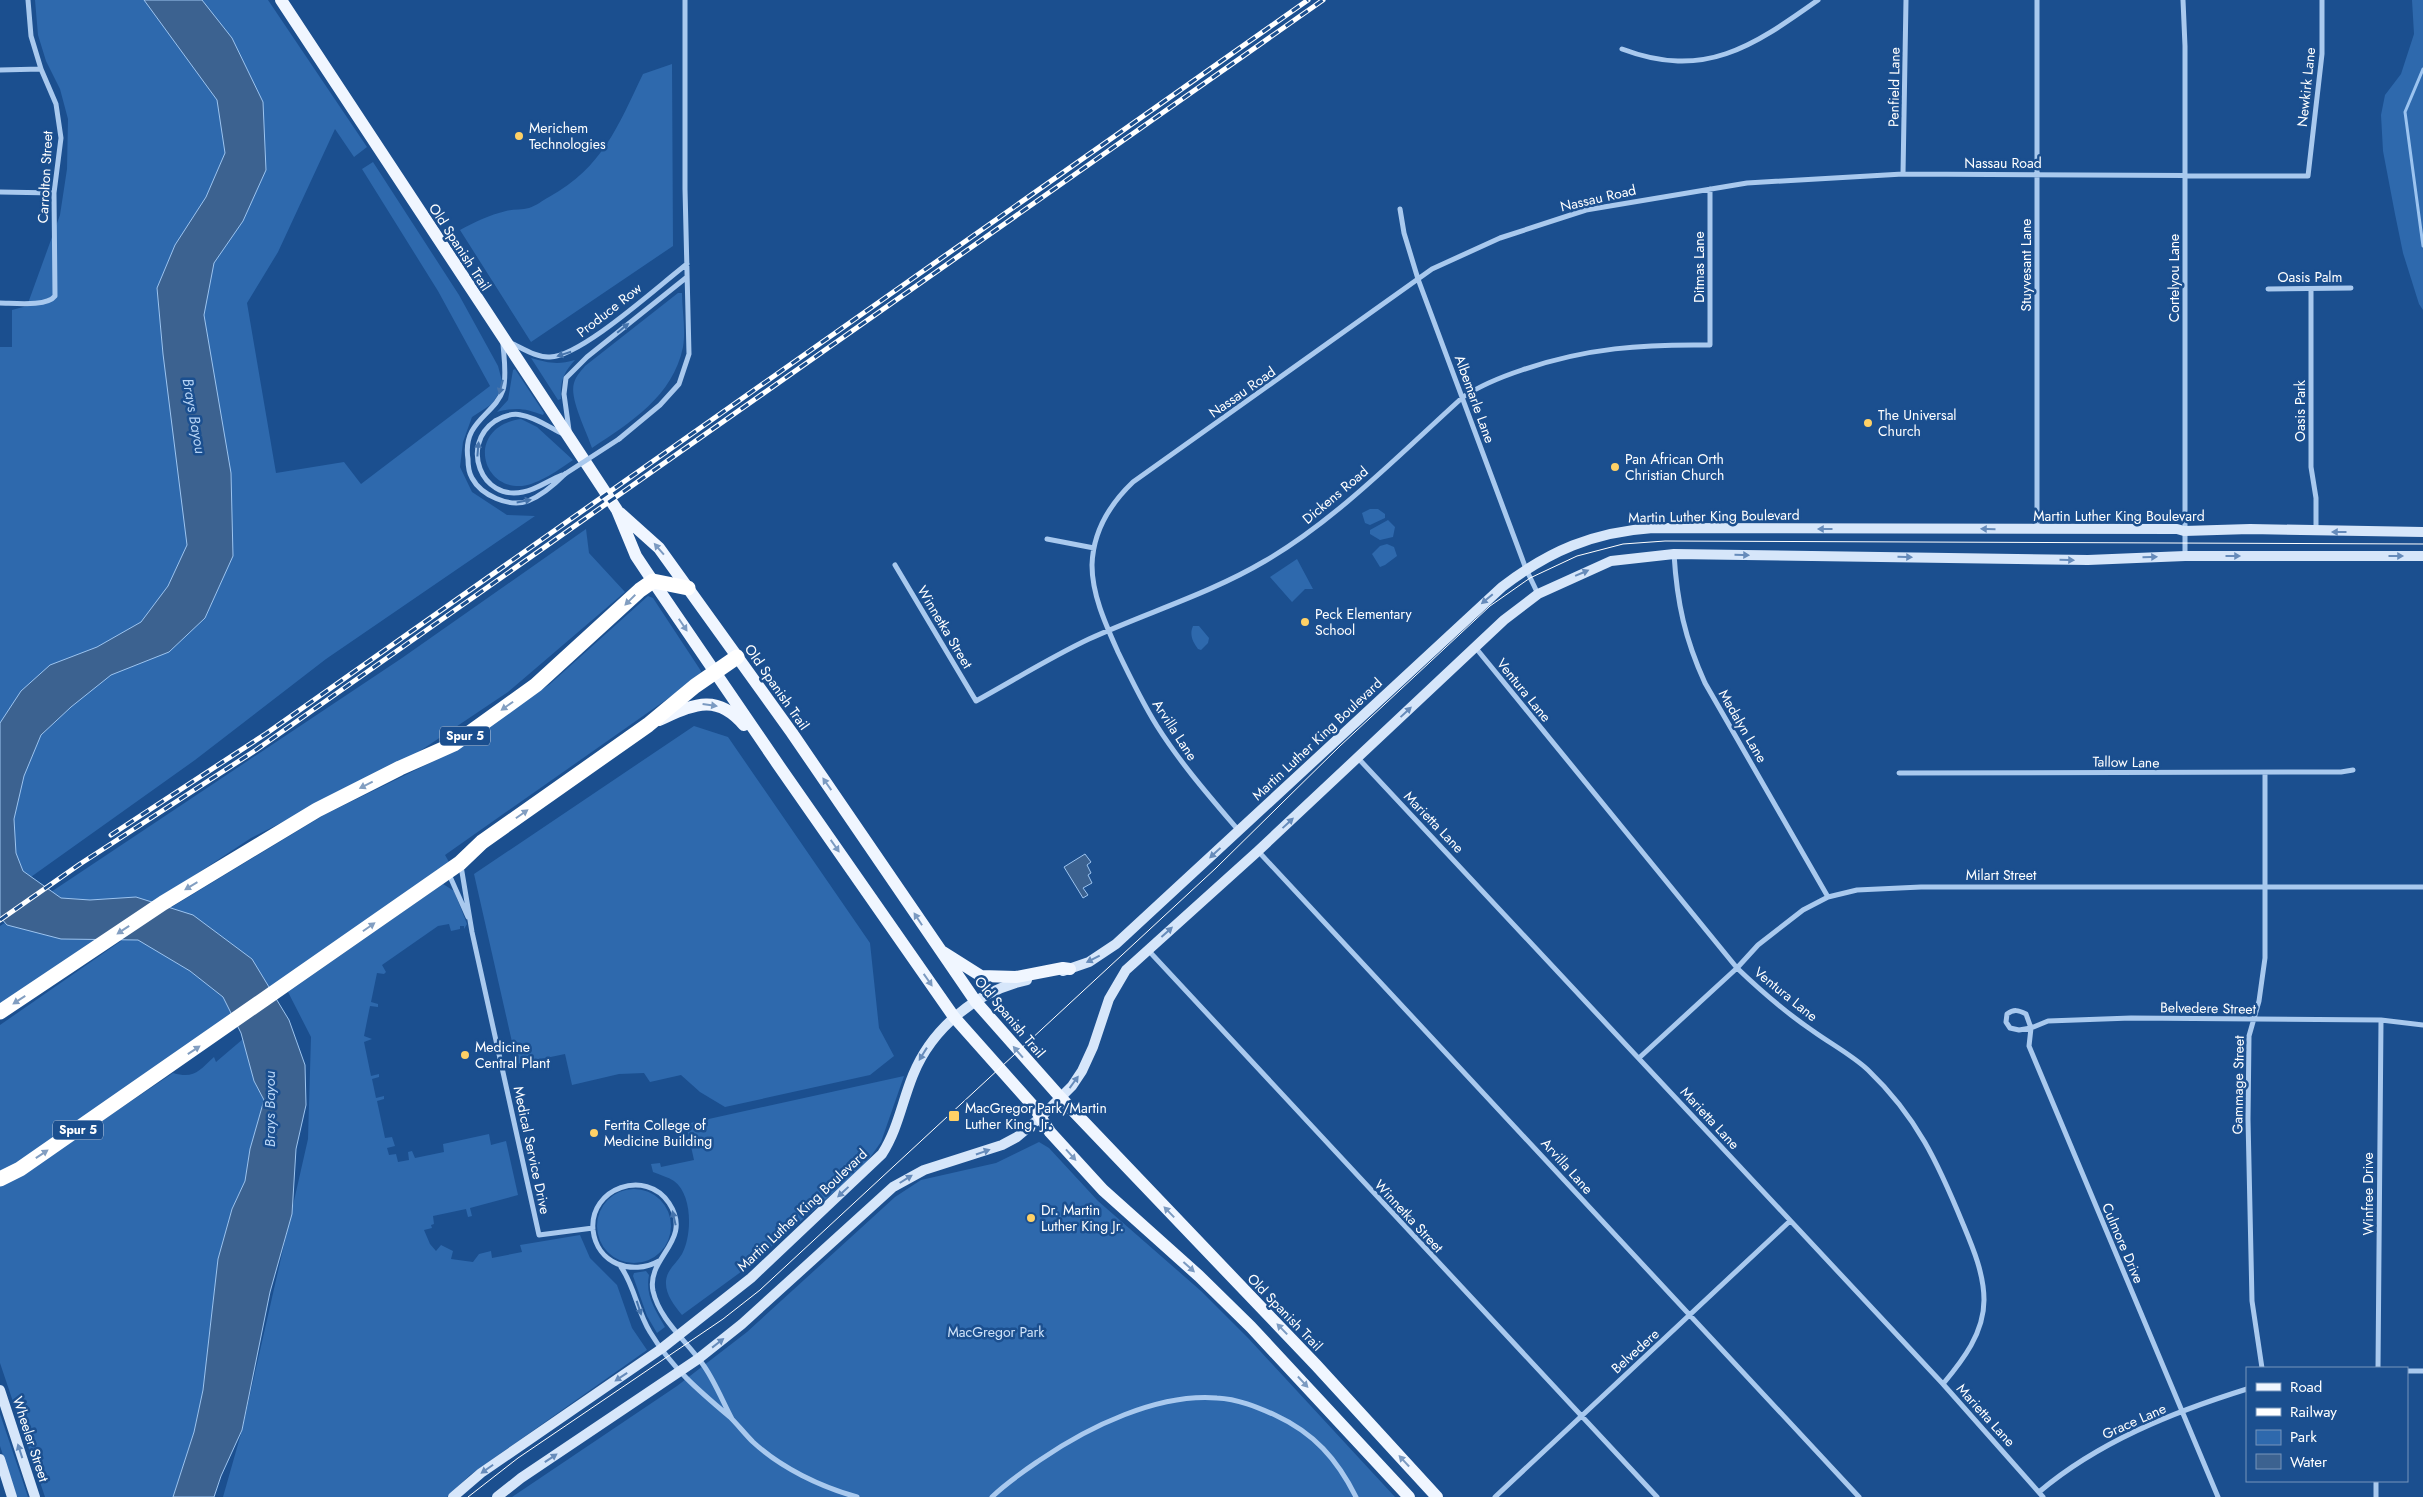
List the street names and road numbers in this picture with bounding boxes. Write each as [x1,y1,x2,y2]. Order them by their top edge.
street label: Newkirk Lane [2292,46,2320,128]
street label: Penfield Lane [1883,47,1905,127]
street label: Carrolton Street [33,130,57,224]
street label: Nassau Road [1964,153,2042,173]
street label: Nassau Road [1558,180,1638,216]
street label: Old Spanish Trail [424,199,496,295]
street label: Stuyvesant Lane [2016,218,2036,312]
street label: Ditmas Lane [1689,231,1709,303]
street label: Cortelyou Lane [2164,234,2184,322]
street label: Oasis Palm [2277,267,2343,287]
street label: Produce Row [572,278,646,342]
street label: Albemarle Lane [1450,352,1500,446]
street label: Nassau Road [1205,362,1279,422]
street label: Oasis Park [2290,379,2310,442]
street label: Dickens Road [1298,461,1372,529]
street label: Martin Luther King Boulevard [1628,505,1800,527]
street label: Martin Luther King Boulevard [2033,506,2205,526]
street label: Winnetka Street [912,582,978,673]
street label: Old Spanish Trail [740,640,814,734]
street label: Ventura Lane [1492,654,1556,726]
street label: Martin Luther King Boulevard [1247,673,1387,805]
street label: Madalyn Lane [1714,686,1772,766]
street label: Arvilla Lane [1148,696,1202,764]
road number: Spur 5 [440,726,490,746]
street label: Tallow Lane [2092,751,2160,773]
street label: Marietta Lane [1399,787,1469,857]
street label: Milart Street [1966,865,2037,885]
street label: Ventura Lane [1750,962,1822,1026]
street label: Old Spanish Trail [970,972,1050,1062]
street label: Belvedere Street [2160,997,2257,1019]
street label: Gammage Street [2227,1035,2249,1135]
street label: Marietta Lane [1676,1082,1744,1154]
street label: Medical Service Drive [509,1084,555,1216]
road number: Spur 5 [53,1120,103,1140]
street label: Arvilla Lane [1536,1134,1598,1198]
street label: Martin Luther King Boulevard [732,1144,872,1276]
street label: Winfree Drive [2358,1152,2378,1236]
street label: Winnetka Street [1370,1175,1449,1257]
street label: Culmore Drive [2097,1200,2149,1286]
street label: Old Spanish Trail [1243,1269,1327,1355]
street label: Belvedere [1607,1324,1663,1378]
street label: Marietta Lane [1952,1379,2020,1451]
street label: Wheeler Street [8,1394,54,1485]
street label: Grace Lane [2099,1398,2169,1444]

